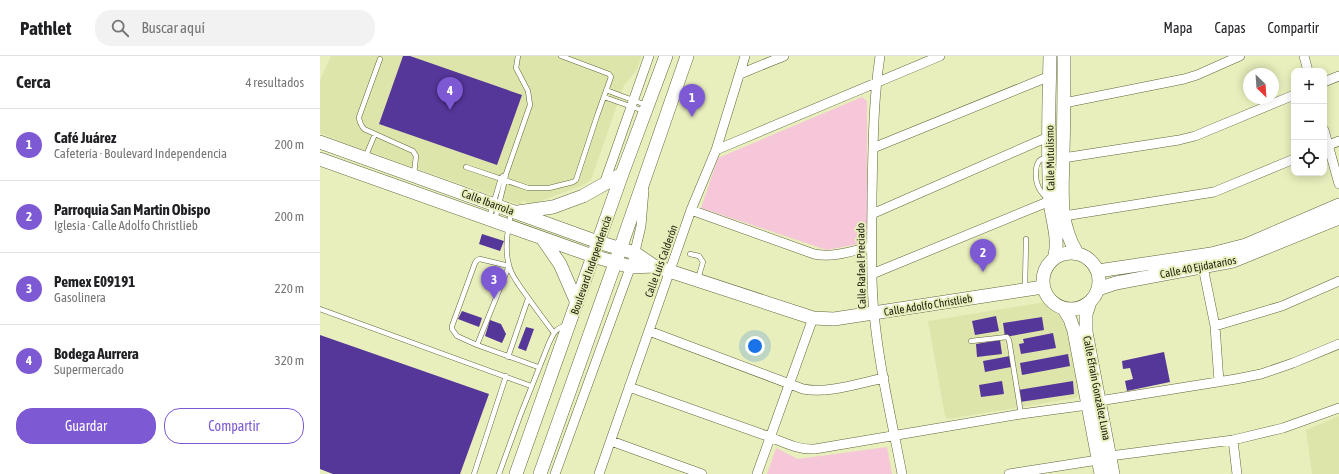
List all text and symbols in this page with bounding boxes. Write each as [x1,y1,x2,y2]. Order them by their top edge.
search box [95,10,375,46]
text: Pathlet [20,17,71,39]
icon: search [109,17,131,39]
text: Buscar aquí [141,19,205,36]
text: Mapa [1164,20,1193,36]
text: Capas [1215,20,1246,36]
text: Compartir [1268,20,1319,36]
north arrow [1243,68,1279,104]
map controls [1291,68,1327,176]
button: + [1291,68,1327,104]
text: Cerca [16,72,51,92]
text: 4 resultados [245,75,304,90]
pin: 4 [437,77,463,110]
pin: 1 [679,84,705,117]
button: − [1291,104,1327,140]
street label: Calle Mutulismo [1043,125,1057,191]
text: Café Juárez [54,129,116,146]
text: 1 [26,137,32,152]
text: 200 m [275,137,304,152]
button: locate [1291,140,1327,176]
text: Cafetería · Boulevard Independencia [54,146,227,161]
street label: Calle Ibarrola [460,187,516,217]
text: Parroquia San Martin Obispo [54,201,211,218]
text: 2 [26,209,32,224]
text: 200 m [275,209,304,224]
street label: Boulevard Independencia [568,214,614,316]
text: Iglesia · Calle Adolfo Christlieb [54,218,198,233]
street label: Calle Luis Calderón [642,223,680,299]
street label: Calle Rafael Preciado [854,223,868,309]
pin: 2 [970,239,996,272]
street label: Calle 40 Ejidatarios [1159,254,1237,280]
pin: 3 [481,266,507,299]
text: Pemex E09191 [54,273,135,290]
text: 3 [26,281,32,296]
text: 220 m [275,281,304,296]
text: Gasolinera [54,290,106,305]
street label: Calle Adolfo Christlieb [883,292,973,318]
street label: Calle Efraín González Luna [1081,335,1113,441]
your location [745,336,765,356]
text: Bodega Aurrera [54,345,139,362]
text: 4 [26,353,32,368]
text: 320 m [275,353,304,368]
text: Supermercado [54,362,124,377]
button: Guardar [16,408,156,444]
button: Compartir [164,408,304,444]

